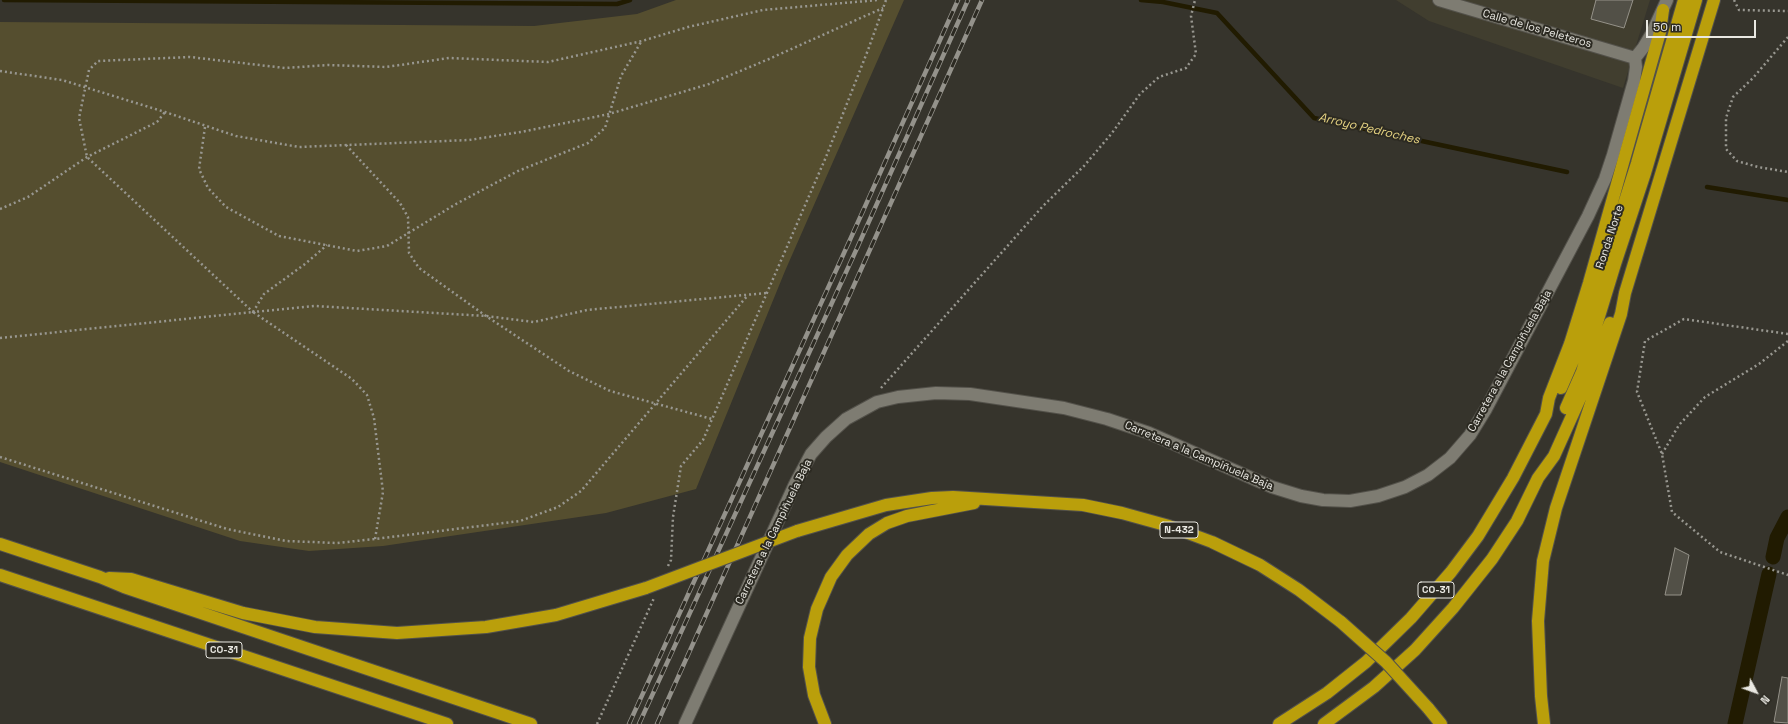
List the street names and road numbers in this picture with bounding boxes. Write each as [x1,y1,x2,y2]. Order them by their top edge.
street label: Calle de los Peleteros [1481,7,1593,51]
street label: Ronda Norte [1593,203,1627,271]
street label: Carretera a la Campiñuela Baja [1465,288,1555,434]
street label: Carretera a la Campiñuela Baja [1123,419,1275,493]
street label: Carretera a la Campiñuela Baja [733,457,815,607]
road number: N-432 [1160,522,1198,538]
road number: CO-31 [1418,582,1454,598]
road number: CO-31 [206,642,242,658]

